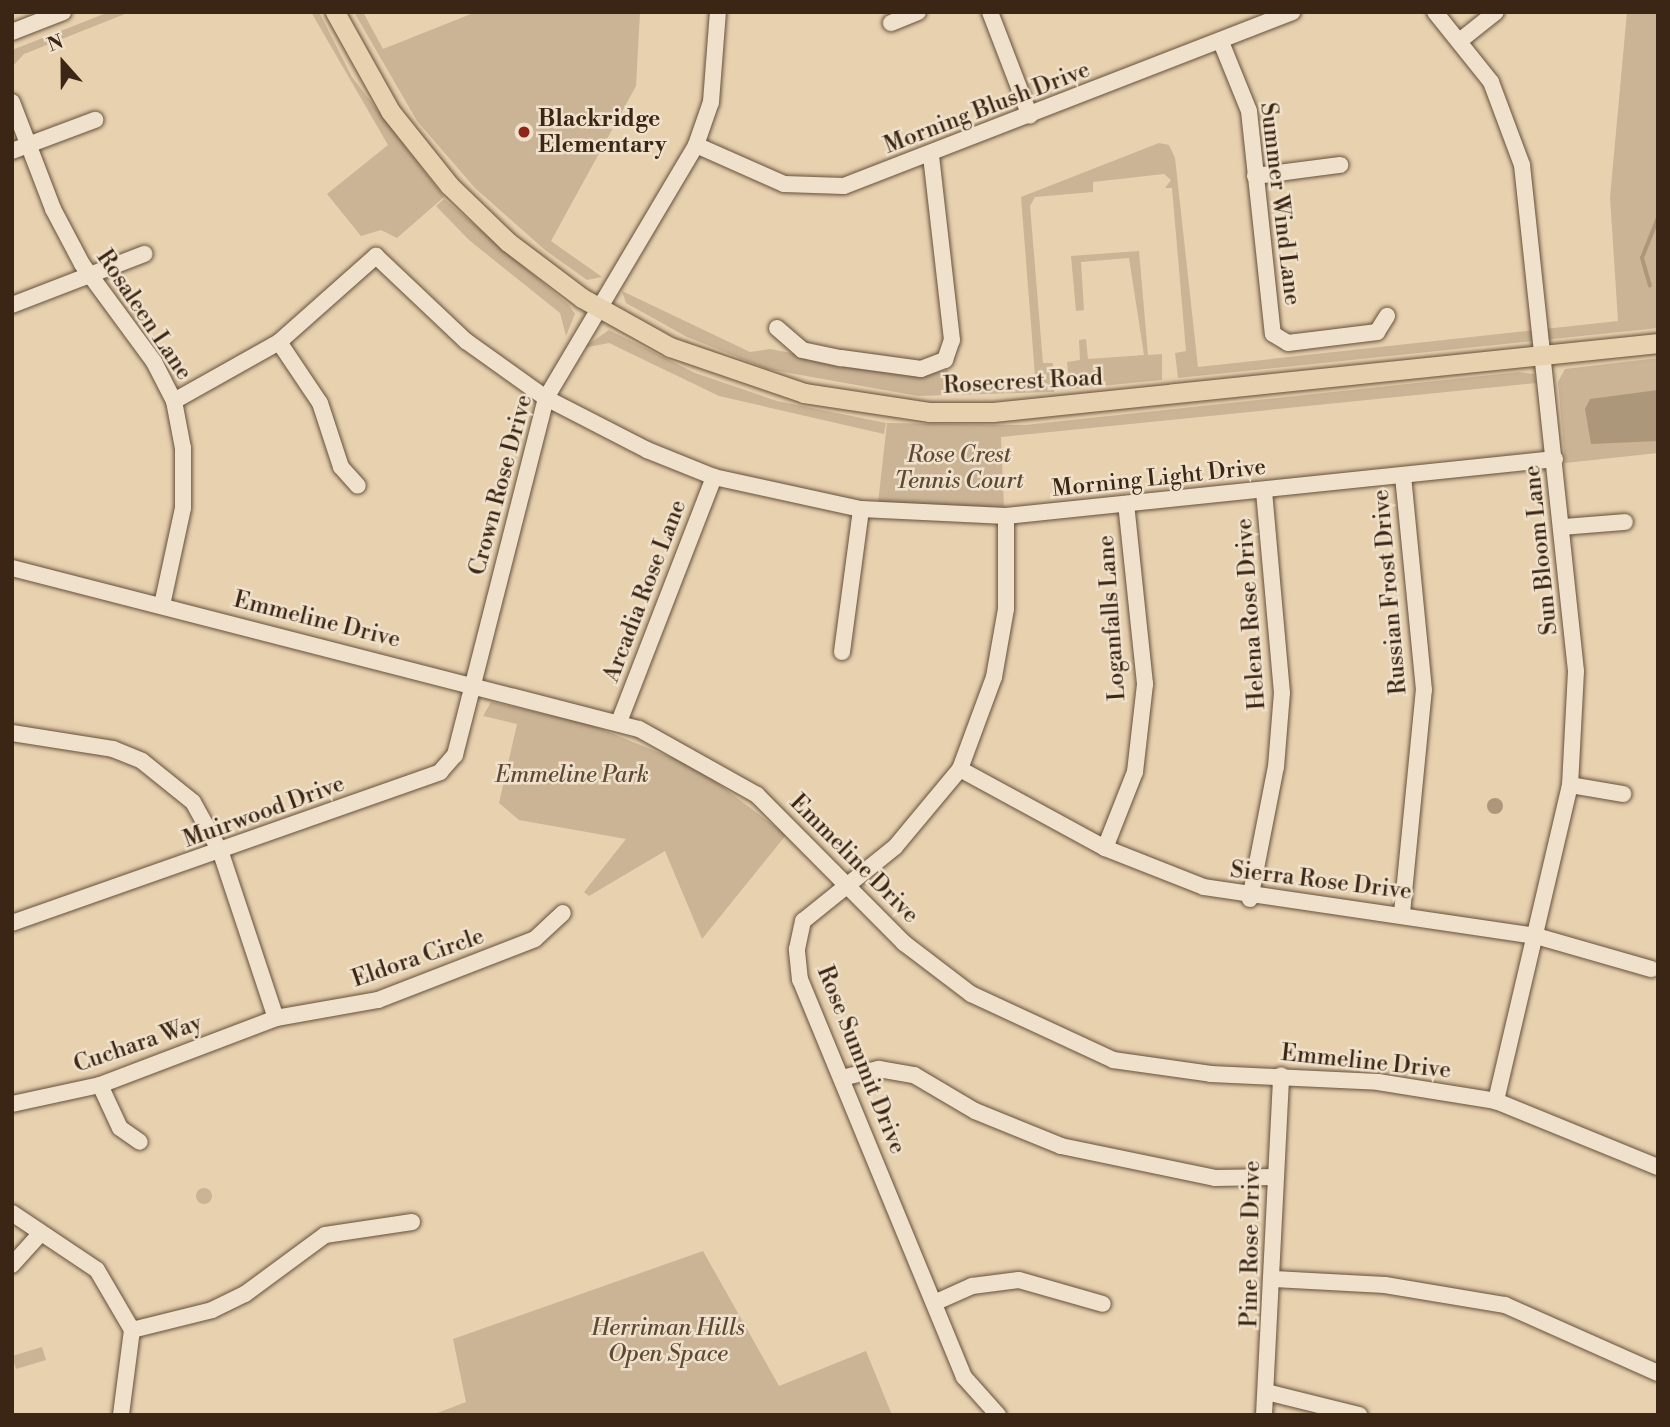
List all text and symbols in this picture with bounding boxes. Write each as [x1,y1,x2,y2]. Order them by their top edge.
north arrow [28,28,98,98]
text: N [44,29,67,57]
street label: Morning Blush Drive [880,56,1094,160]
street label: Summer Wind Lane [1254,101,1306,307]
place label: Blackridge Elementary [538,105,666,159]
marker: Blackridge Elementary [516,124,532,140]
street label: Rosaleen Lane [90,245,198,385]
street label: Rosecrest Road [942,364,1104,400]
street label: Crown Rose Drive [464,392,538,578]
park label: Rose Crest Tennis Court [895,441,1023,495]
street label: Morning Light Drive [1051,453,1267,503]
street label: Sun Bloom Lane [1518,464,1564,636]
street label: Russian Frost Drive [1367,488,1413,696]
street label: Arcadia Rose Lane [598,496,692,686]
street label: Helena Rose Drive [1231,517,1271,711]
street label: Loganfalls Lane [1092,534,1132,702]
street label: Emmeline Drive [231,586,403,654]
park label: Emmeline Park [495,761,649,789]
street label: Muirwood Drive [180,770,348,854]
street label: Emmeline Drive [784,789,924,929]
street label: Sierra Rose Drive [1229,856,1413,906]
street label: Eldora Circle [348,923,488,993]
street label: Rose Summit Drive [811,962,911,1158]
street label: Cuchara Way [70,1009,206,1079]
street label: Emmeline Drive [1280,1039,1452,1085]
street label: Pine Rose Drive [1236,1160,1266,1328]
park label: Herriman Hills Open Space [591,1314,745,1368]

